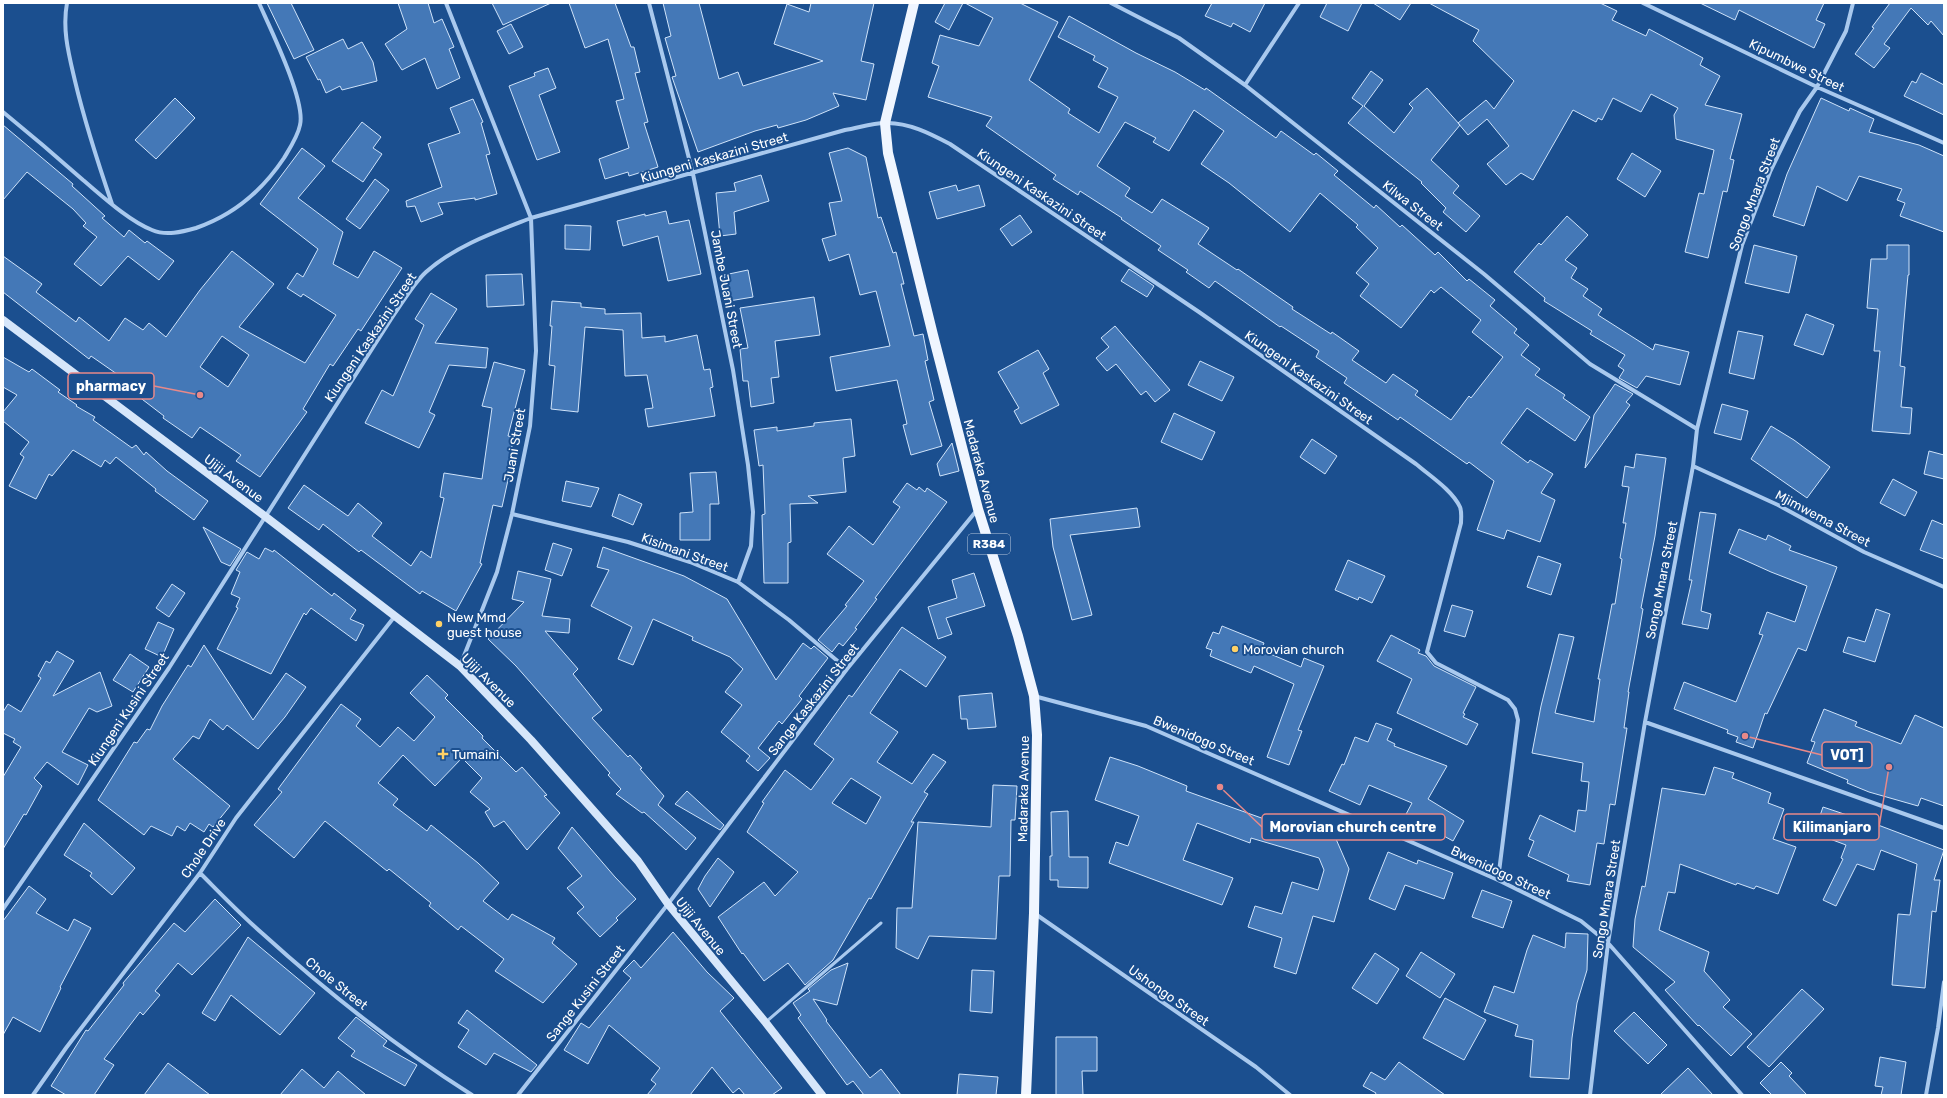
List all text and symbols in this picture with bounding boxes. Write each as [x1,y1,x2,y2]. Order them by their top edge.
street label: Kipumbwe Street [1747,36,1847,95]
street label: Kiungeni Kaskazini Street [639,129,790,187]
street label: Songo Mnara Street [1726,135,1784,253]
street label: Kiungeni Kaskazini Street [974,145,1109,244]
street label: Kilwa Street [1380,177,1446,234]
street label: Jambe Juani Street [708,229,745,349]
street label: Kiungeni Kaskazini Street [321,270,420,405]
street label: Kiungeni Kaskazini Street [1241,327,1376,428]
callout: pharmacy [68,373,154,399]
text: pharmacy [76,378,147,395]
street label: Juani Street [501,407,528,483]
street label: Madaraka Avenue [960,418,1003,525]
street label: Ujiji Avenue [201,451,266,506]
street label: Mjimwema Street [1773,487,1873,550]
street label: Songo Mnara Street [1643,520,1681,641]
street label: Kisimani Street [639,530,730,575]
road number: R384 [968,534,1010,554]
place label: New Mmd guest house [447,610,522,641]
marker: New Mmd guest house [434,619,444,629]
street label: Sange Kaskazini Street [765,640,863,759]
place label: Morovian church [1243,642,1344,657]
marker: Morovian church [1230,644,1240,654]
street label: Kiungeni Kusini Street [85,650,173,769]
street label: Ujiji Avenue [458,650,519,711]
street label: Bwenidogo Street [1151,712,1257,769]
street label: Madaraka Avenue [1015,736,1032,842]
callout: VOT] [1822,742,1872,768]
place label: Tumaini [452,747,499,762]
text: VOT] [1830,747,1864,764]
marker: Tumaini [437,748,449,760]
callout: Morovian church centre [1262,814,1445,840]
callout: Kilimanjaro [1784,814,1879,840]
street label: Chole Drive [178,816,229,881]
text: Morovian church centre [1270,819,1436,836]
text: Kilimanjaro [1793,819,1871,836]
street label: Songo Mnara Street [1590,839,1624,960]
street label: Bwenidogo Street [1448,843,1553,903]
street label: Ujiji Avenue [673,894,729,958]
street label: Sange Kusini Street [543,942,629,1045]
street label: Chole Street [303,954,371,1013]
street label: Ushongo Street [1125,962,1212,1030]

